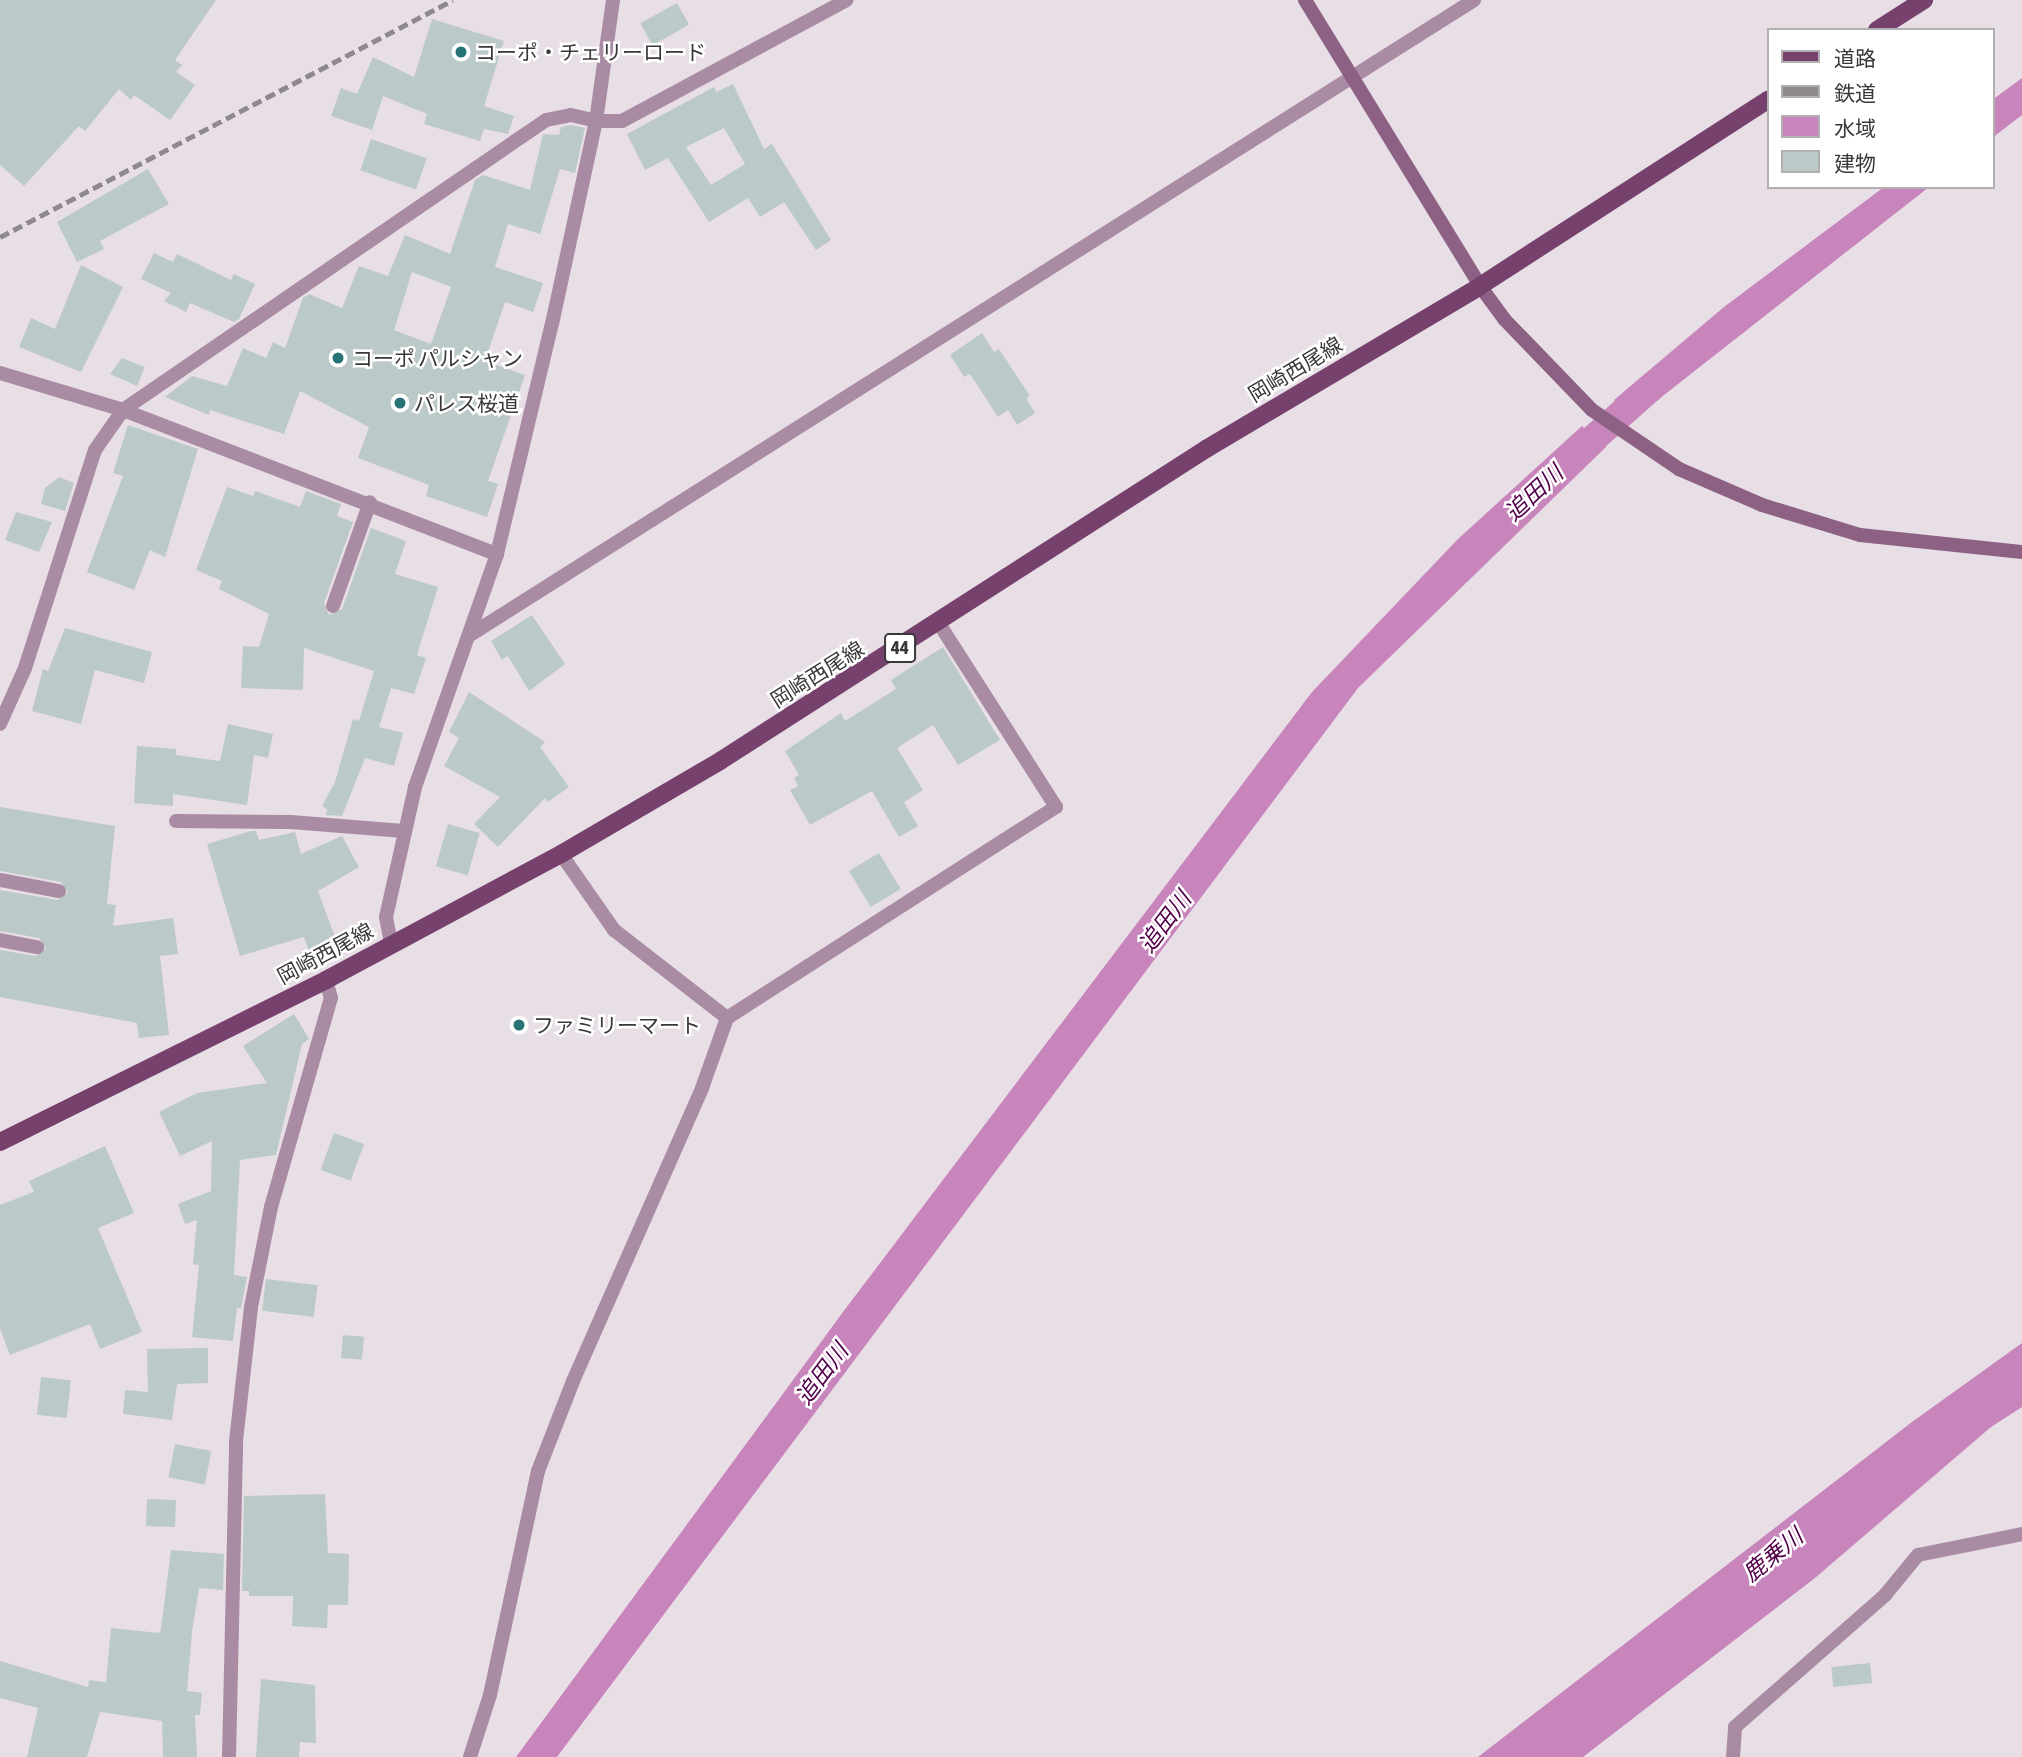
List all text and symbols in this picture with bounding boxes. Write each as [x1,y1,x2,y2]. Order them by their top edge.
legend [1766,28,1994,189]
place label: コーポ・チェリーロード [475,39,706,65]
marker: コーポ・チェリーロード [453,44,469,60]
text: 道路 [1834,46,1876,70]
text: 鉄道 [1834,81,1876,105]
text: 水域 [1834,116,1876,140]
text: 建物 [1834,151,1876,175]
street label: 岡崎西尾線 [1244,331,1346,407]
place label: コーポ パルシャン [352,345,523,371]
marker: コーポ パルシャン [330,350,346,366]
place label: パレス桜道 [414,390,519,416]
marker: パレス桜道 [392,395,408,411]
water label: 追田川 [1499,459,1569,527]
road number: 44 [883,632,918,664]
street label: 岡崎西尾線 [766,635,868,713]
water label: 追田川 [1133,886,1197,958]
street label: 岡崎西尾線 [273,917,377,989]
place label: ファミリーマート [533,1012,701,1038]
marker: ファミリーマート [511,1017,527,1033]
water label: 追田川 [790,1338,854,1410]
water label: 鹿乗川 [1738,1523,1808,1587]

